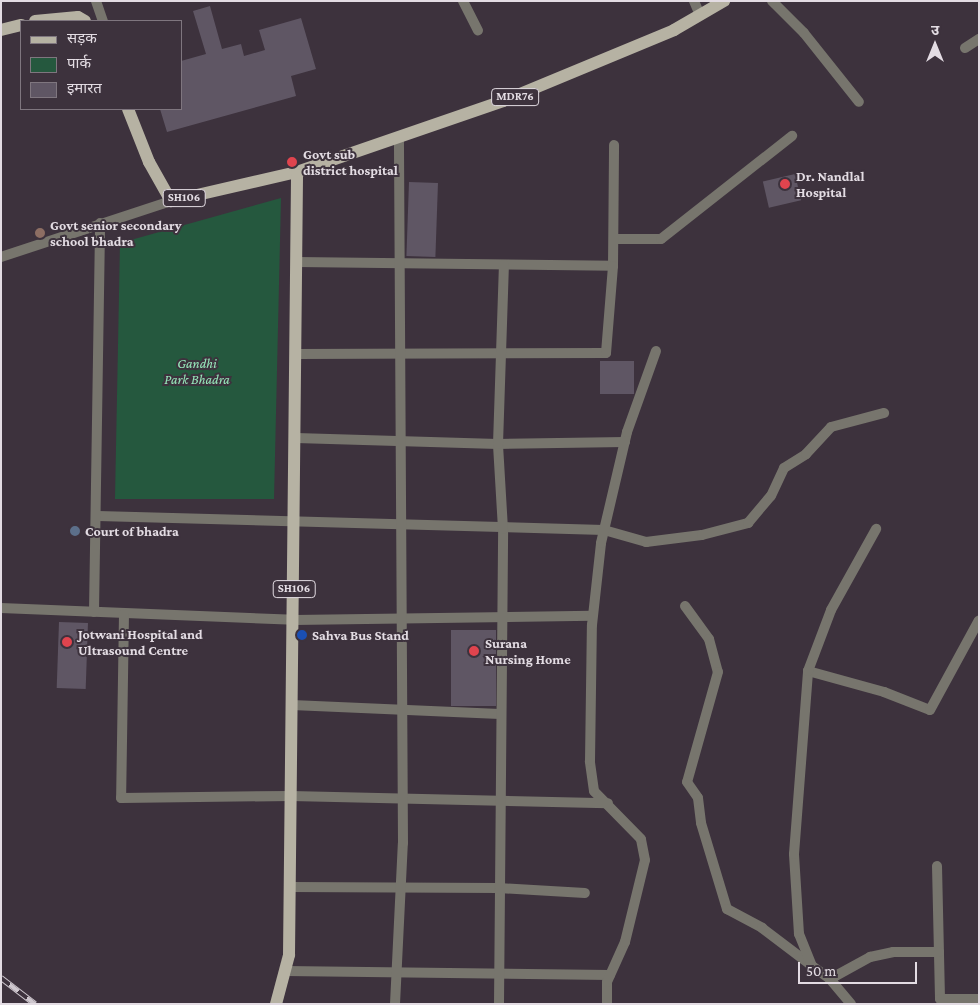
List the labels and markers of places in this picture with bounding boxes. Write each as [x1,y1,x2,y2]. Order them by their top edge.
place label: Govt sub district hospital [303,146,398,178]
marker: Govt sub district hospital [285,155,299,169]
place label: Dr. Nandlal Hospital [796,168,864,200]
marker: Dr. Nandlal Hospital [778,177,792,191]
place label: Govt senior secondary school bhadra [50,217,182,250]
marker: Govt senior secondary school bhadra [34,227,46,239]
place label: Court of bhadra [85,523,179,539]
marker: Court of bhadra [69,525,81,537]
place label: Jotwani Hospital and Ultrasound Centre [78,626,203,658]
place label: Sahva Bus Stand [312,627,409,643]
marker: Sahva Bus Stand [296,629,308,641]
marker: Jotwani Hospital and Ultrasound Centre [60,635,74,649]
place label: Surana Nursing Home [485,635,571,668]
marker: Surana Nursing Home [467,644,481,658]

